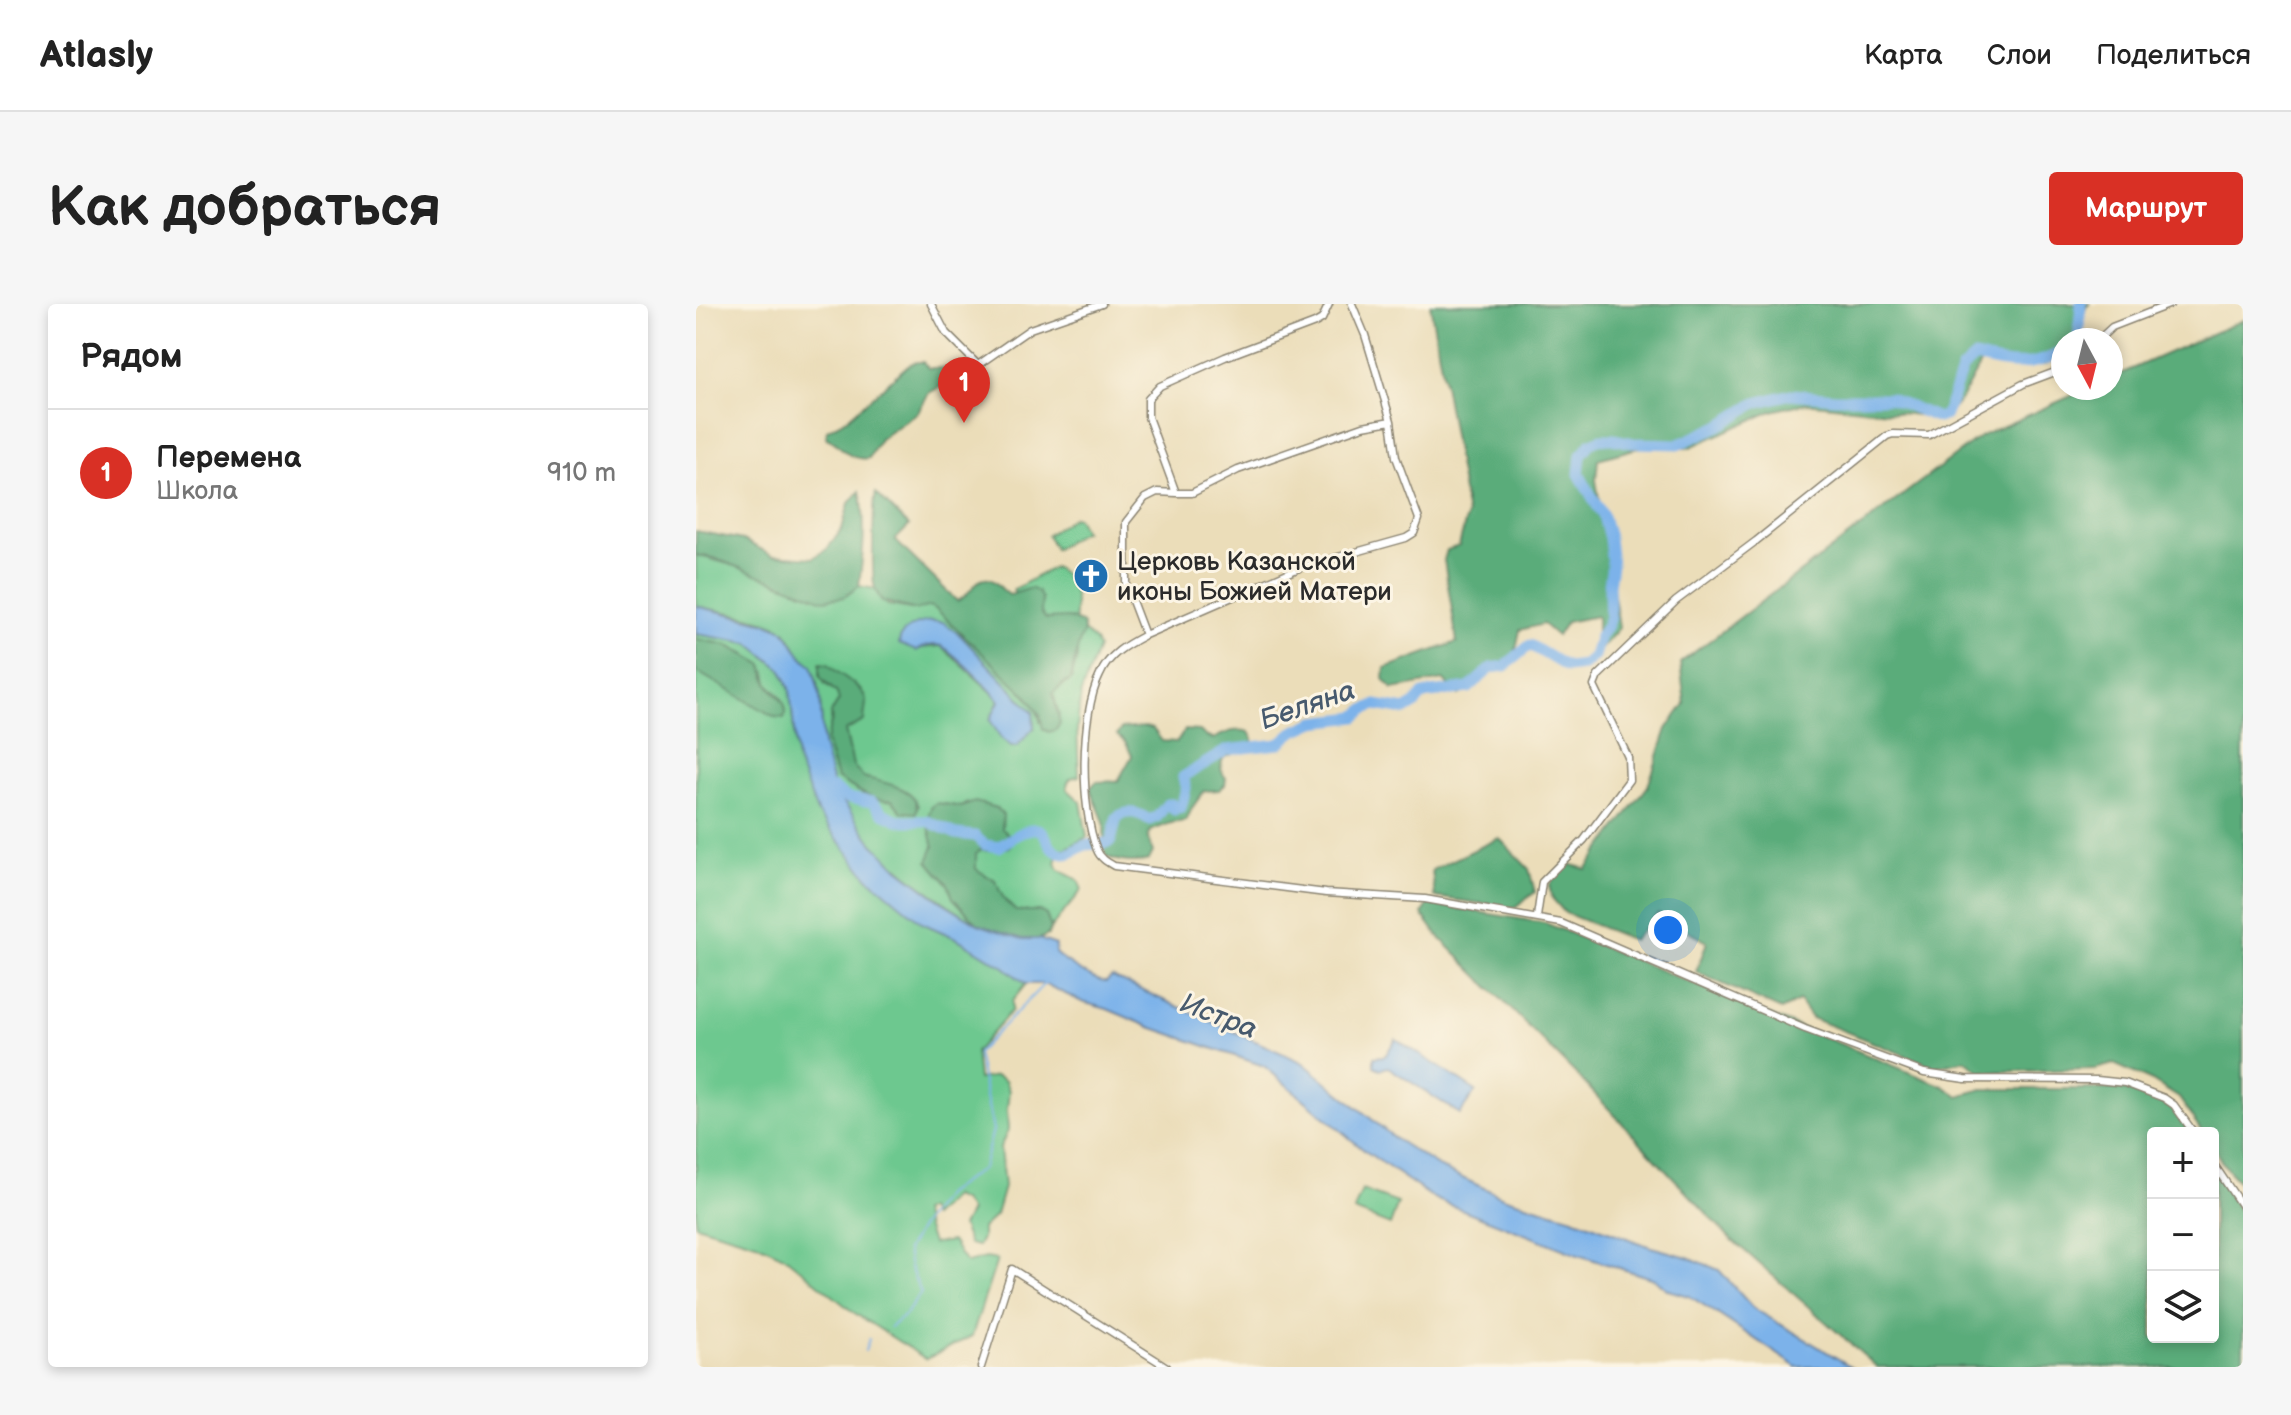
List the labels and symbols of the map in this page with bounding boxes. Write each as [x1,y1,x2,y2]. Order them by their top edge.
north arrow [2051,328,2123,400]
pin: 1 [938,357,990,423]
place label: Церковь Казанской иконы Божией Матери [1117,547,1392,608]
church icon: Церковь Казанской иконы Божией Матери [1072,557,1110,595]
water label: Беляна [1255,674,1360,737]
your location [1648,910,1688,950]
water label: Истра [1175,987,1262,1046]

